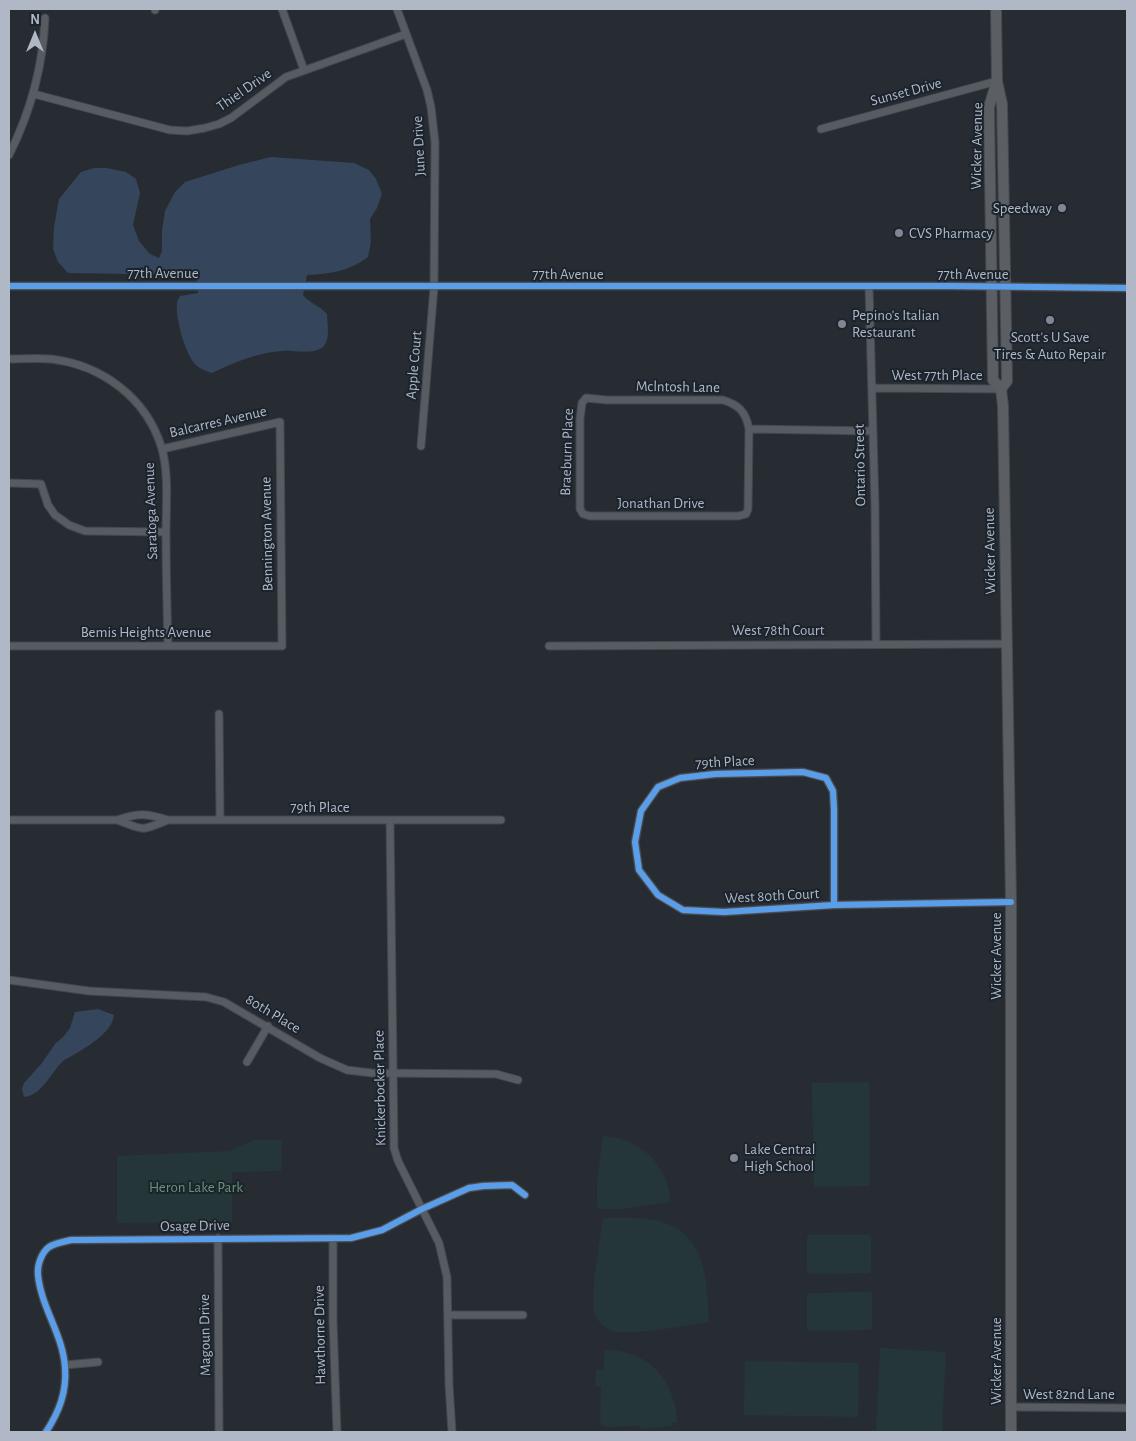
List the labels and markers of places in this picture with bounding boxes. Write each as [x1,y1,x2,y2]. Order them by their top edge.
place label: Speedway [993,199,1052,217]
marker: Speedway [1056,202,1068,214]
place label: CVS Pharmacy [909,224,993,242]
marker: CVS Pharmacy [893,227,905,239]
place label: Pepino's Italian Restaurant [852,306,940,341]
marker: Scott's U Save Tires & Auto Repair [1044,314,1056,326]
marker: Pepino's Italian Restaurant [836,318,848,330]
place label: Scott's U Save Tires & Auto Repair [994,328,1106,363]
place label: Lake Central High School [744,1140,815,1175]
marker: Lake Central High School [728,1152,740,1164]

